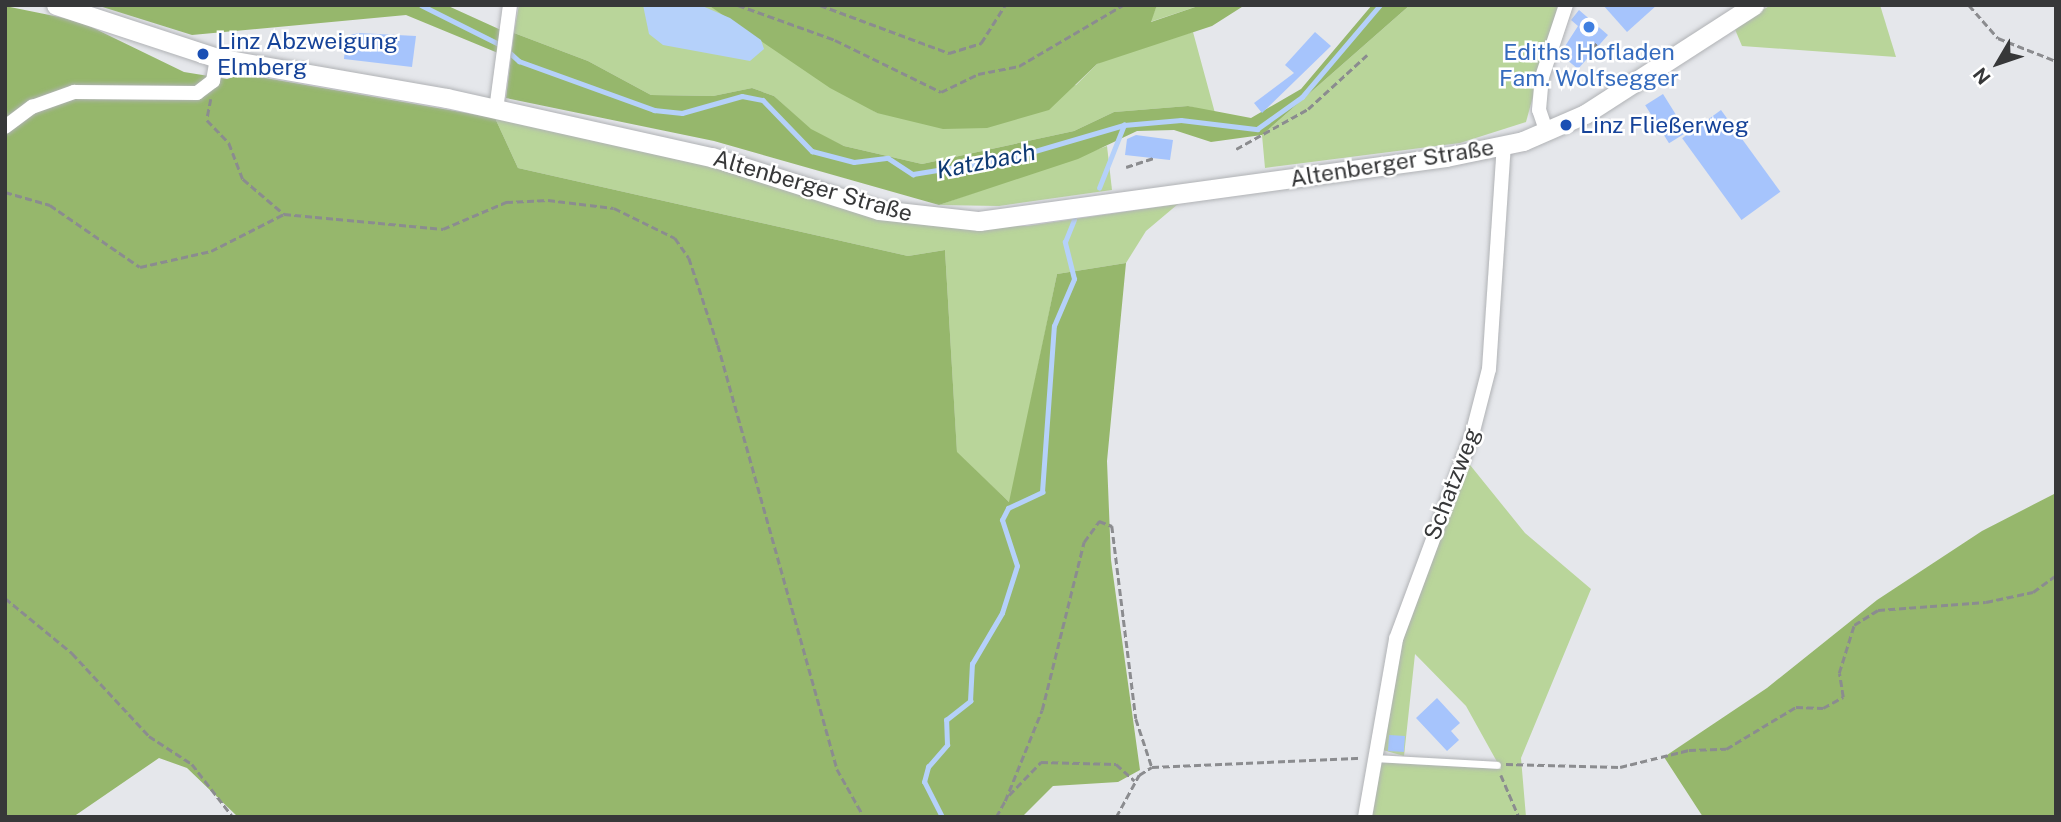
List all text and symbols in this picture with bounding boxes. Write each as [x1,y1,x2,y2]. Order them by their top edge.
marker: Ediths Hofladen Fam. Wolfsegger [1581,19,1597,35]
place label: Linz Abzweigung Elmberg [217,27,398,81]
north arrow [1963,28,2033,98]
place label: Ediths Hofladen Fam. Wolfsegger [1499,38,1679,92]
marker: Linz Abzweigung Elmberg [195,46,211,62]
text: N [1968,64,1995,89]
place label: Linz Fließerweg [1580,111,1749,139]
marker: Linz Fließerweg [1558,117,1574,133]
street label: Altenberger Straße [1288,133,1496,193]
water label: Katzbach [934,137,1038,185]
street label: Altenberger Straße [710,144,916,228]
street label: Schatzweg [1418,424,1486,544]

